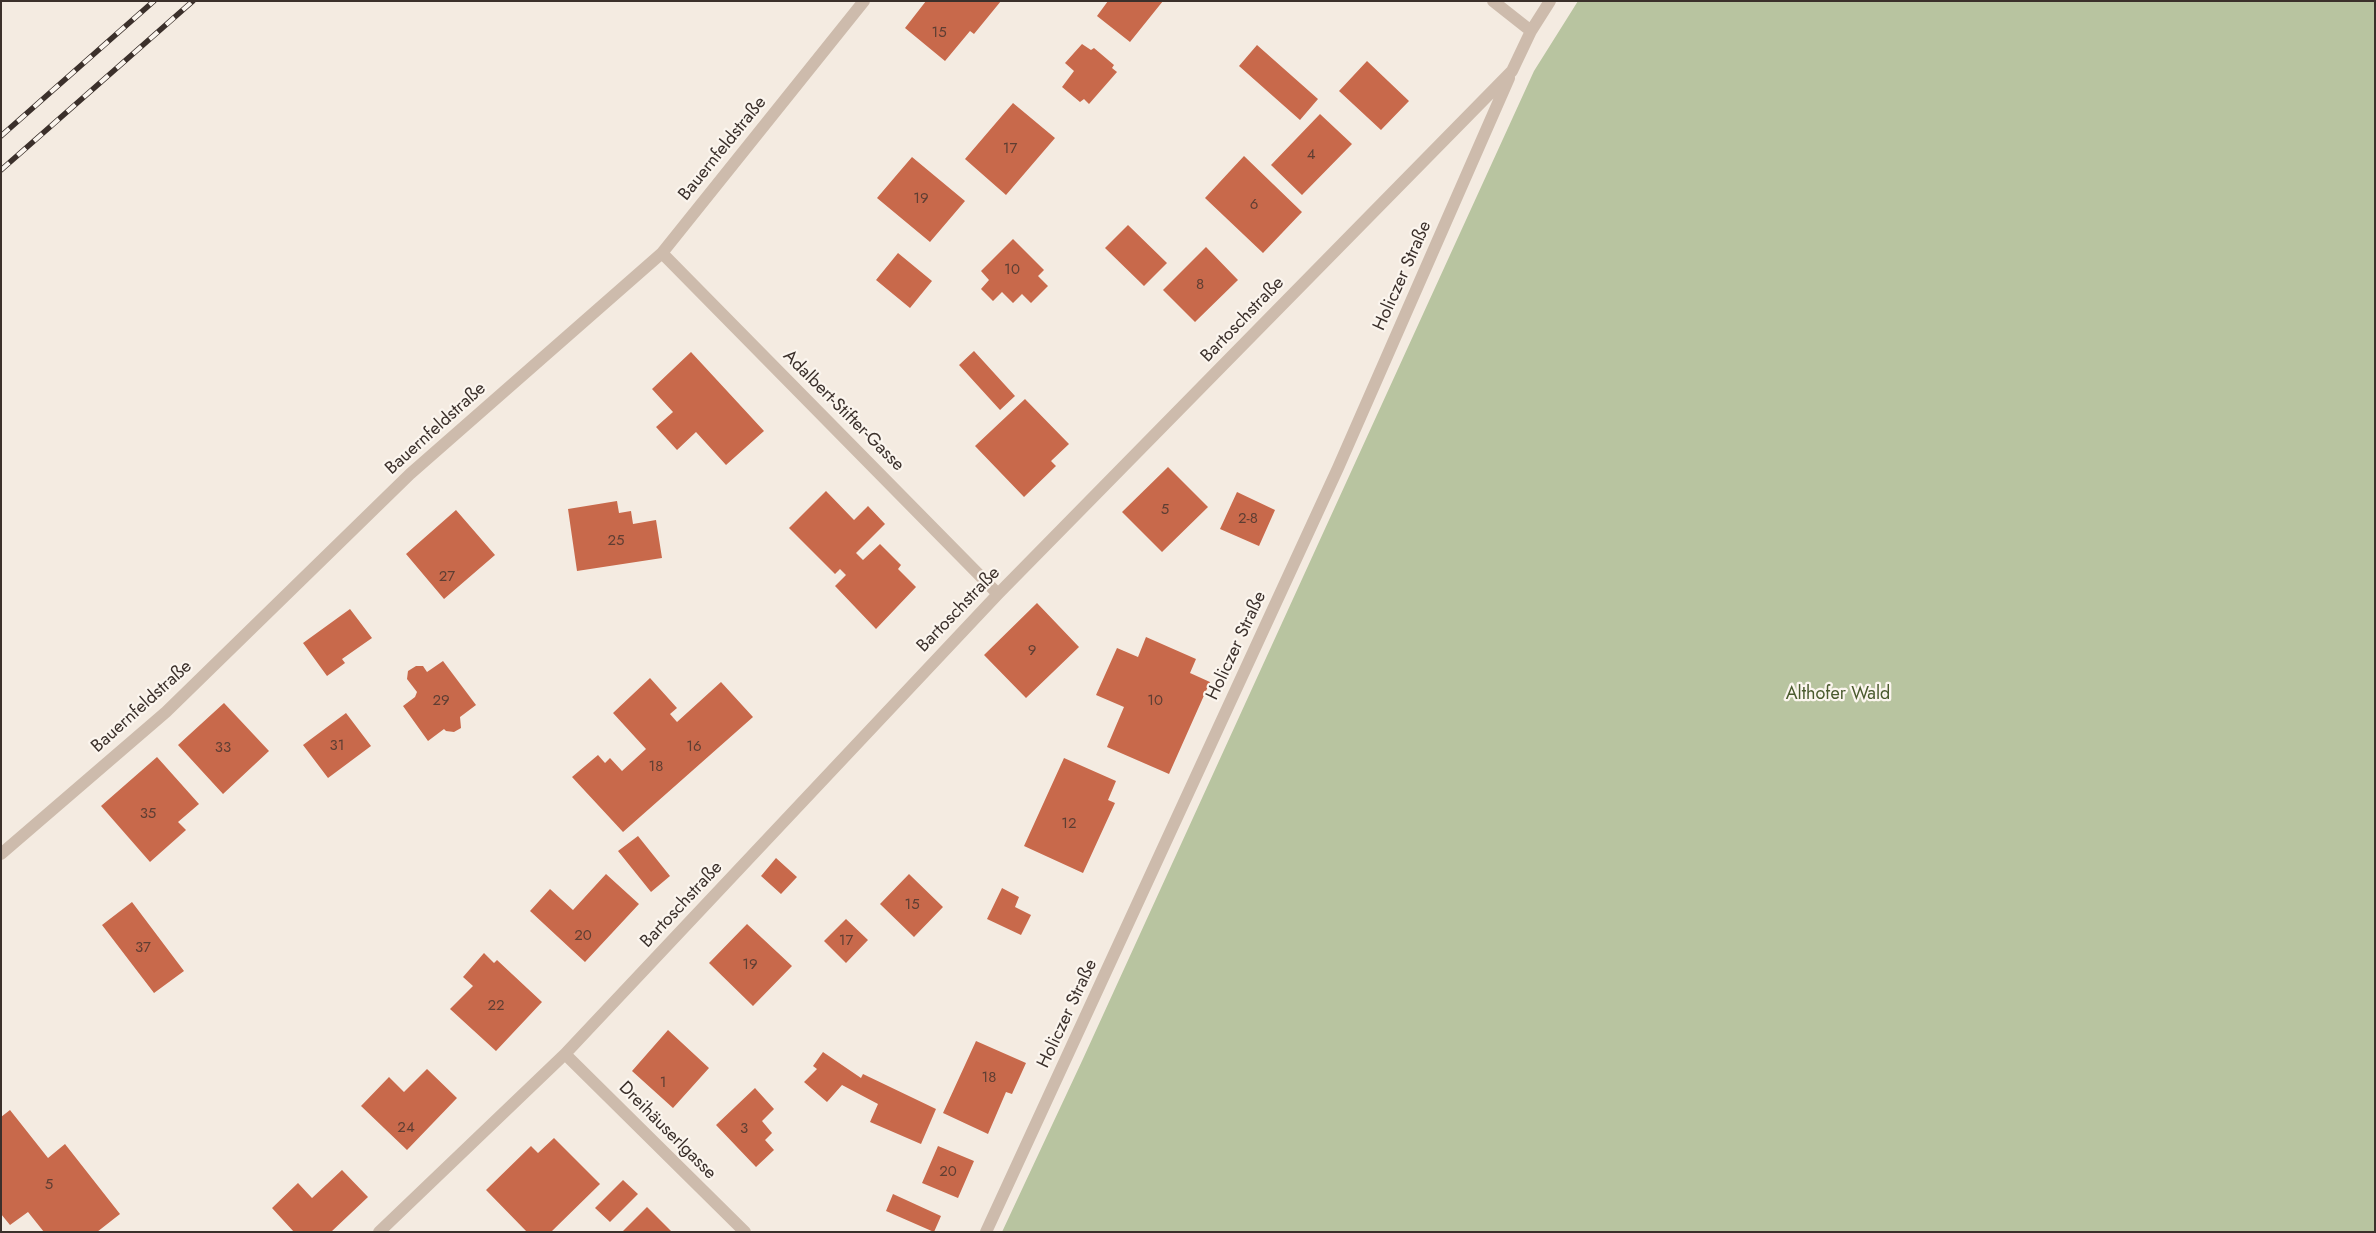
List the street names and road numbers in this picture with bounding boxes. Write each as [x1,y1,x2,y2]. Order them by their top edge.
street label: Bauernfeldstraße [674,93,772,205]
street label: Holiczer Straße [1369,218,1437,334]
street label: Bartoschstraße [1197,273,1289,367]
street label: Adalbert-Stifter-Gasse [778,346,908,476]
street label: Bauernfeldstraße [381,378,491,480]
street label: Bartoschstraße [913,563,1005,657]
street label: Holiczer Straße [1202,588,1272,704]
street label: Bauernfeldstraße [87,656,197,758]
street label: Bartoschstraße [637,857,727,953]
street label: Holiczer Straße [1033,956,1103,1072]
street label: Dreihäuserlgasse [614,1078,720,1184]

